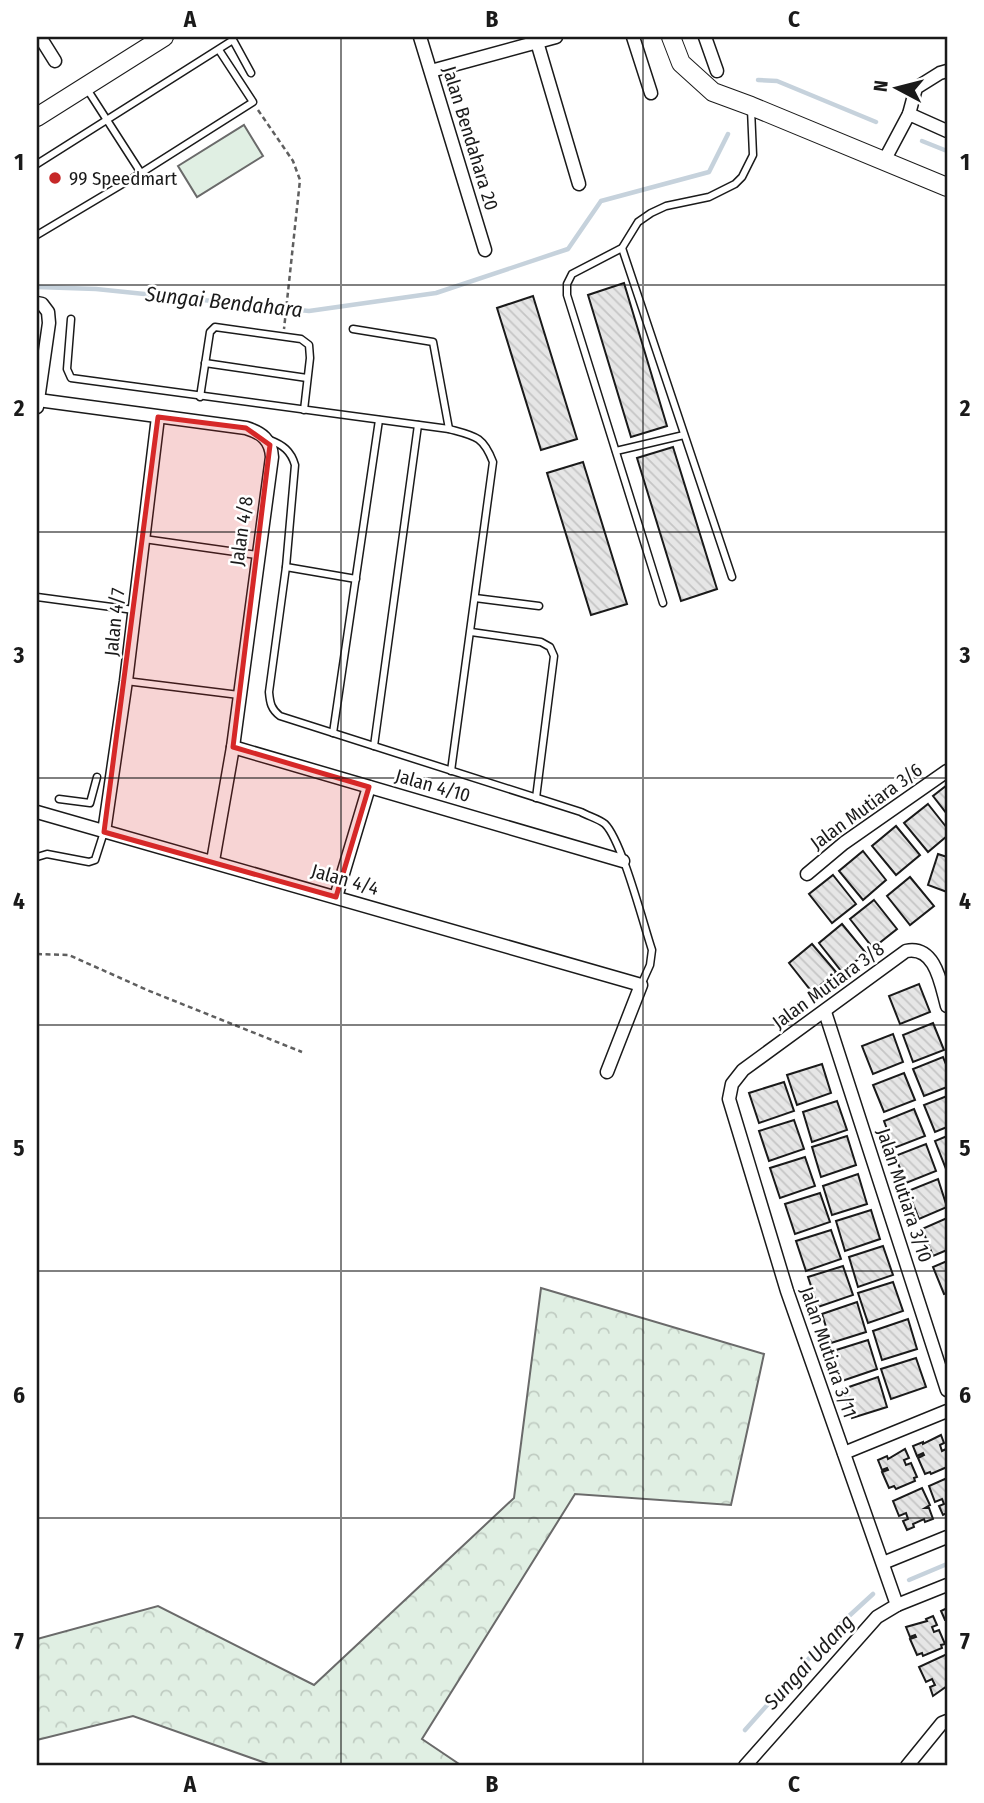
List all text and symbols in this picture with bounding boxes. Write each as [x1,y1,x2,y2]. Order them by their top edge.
text: A [183,5,197,33]
text: B [486,5,499,33]
text: C [788,5,800,33]
north arrow [862,52,932,122]
street label: Jalan Bendahara 20 [438,63,503,213]
text: N [869,79,893,93]
text: 1 [14,148,24,176]
text: 1 [960,148,970,176]
place label: 99 Speedmart [69,167,178,190]
marker: 99 Speedmart [47,170,63,186]
water label: Sungai Bendahara [143,281,304,323]
text: 2 [13,394,25,422]
text: 2 [959,394,971,422]
street label: Jalan 4/8 [225,495,258,567]
street label: Jalan 4/7 [99,587,130,657]
text: 3 [13,641,25,669]
text: 3 [959,641,971,669]
street label: Jalan Mutiara 3/6 [806,758,927,855]
street label: Jalan 4/10 [393,764,473,807]
street label: Jalan 4/4 [309,859,381,900]
text: 4 [13,887,25,915]
text: 4 [959,887,971,915]
street label: Jalan Mutiara 3/8 [768,937,889,1034]
street label: Jalan Mutiara 3/10 [872,1125,937,1265]
text: 5 [13,1134,25,1162]
text: 5 [959,1134,971,1162]
street label: Jalan Mutiara 3/11 [795,1284,862,1421]
text: 6 [13,1381,25,1409]
text: 6 [959,1381,971,1409]
water label: Sungai Udang [758,1609,860,1716]
text: 7 [14,1627,24,1655]
text: 7 [960,1627,970,1655]
text: A [183,1770,197,1798]
text: B [486,1770,499,1798]
text: C [788,1770,800,1798]

